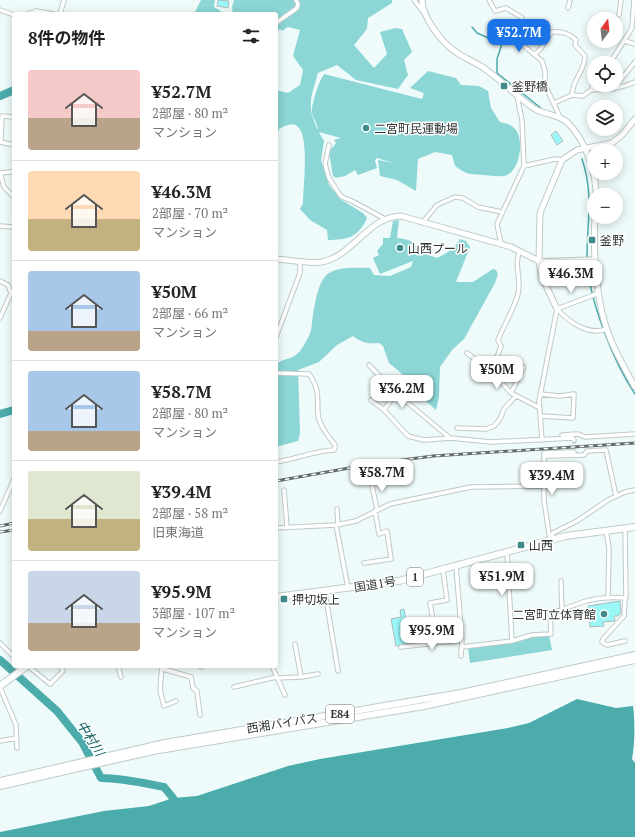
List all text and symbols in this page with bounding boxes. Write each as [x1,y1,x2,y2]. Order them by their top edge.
north arrow [587,12,623,48]
map controls [587,12,623,224]
pin: ¥52.7M [486,19,552,53]
text: ¥52.7M [496,23,542,41]
icon: filters [240,25,262,47]
text: 8件の物件 [28,26,106,49]
button: locate [587,56,623,92]
place label: 釜野橋 [512,79,548,94]
text: ¥52.7M [152,80,211,103]
marker: 釜野橋 [499,81,509,91]
icon: home [60,86,108,134]
button: layers [587,100,623,136]
text: 2部屋 · 80 m² [152,104,228,122]
place label: 二宮町民運動場 [374,121,458,136]
text: マンション [152,123,217,141]
marker: 二宮町民運動場 [361,123,371,133]
button: + [587,144,623,180]
text: ¥46.3M [152,180,211,203]
icon: home [60,187,108,235]
button: − [587,188,623,224]
text: 2部屋 · 70 m² [152,204,228,222]
text: マンション [152,223,217,241]
place label: 釜野 [600,233,624,248]
marker: 釜野 [587,235,597,245]
place label: 山西プール [408,241,468,256]
marker: 山西プール [395,243,405,253]
pin: ¥46.3M [538,260,604,294]
text: ¥46.3M [548,264,594,282]
text: ¥50M [152,280,197,303]
icon: home [60,287,108,335]
text: 2部屋 · 66 m² [152,304,228,322]
text: マンション [152,323,217,341]
pin: ¥50M [473,356,521,390]
text: ¥50M [480,360,514,378]
pin: ¥36.2M [369,375,435,409]
text: ¥36.2M [379,379,425,397]
text: ¥58.7M [152,380,211,403]
icon: home [60,387,108,435]
text: 2部屋 · 80 m² [152,404,228,422]
text: マンション [152,423,217,441]
pin: ¥58.7M [349,459,415,493]
pin: ¥39.4M [519,462,585,496]
text: ¥58.7M [359,463,405,481]
text: ¥39.4M [529,466,575,484]
text: ¥39.4M [152,480,211,503]
icon: home [60,487,108,535]
text: 2部屋 · 58 m² [152,504,228,522]
text: 旧東海道 [152,523,204,541]
place label: 山西 [529,538,553,553]
marker: 山西 [516,540,526,550]
pin: ¥51.9M [469,563,535,597]
text: ¥51.9M [479,567,525,585]
road number: 1 [407,568,423,586]
street label: 国道1号 [353,573,397,595]
text: ¥95.9M [152,580,211,603]
icon: home [60,587,108,635]
place label: 押切坂上 [292,592,340,607]
marker: 押切坂上 [279,594,289,604]
text: 3部屋 · 107 m² [152,604,235,622]
place label: 二宮町立体育館 [512,607,596,622]
marker: 二宮町立体育館 [599,609,609,619]
pin: ¥95.9M [399,617,465,651]
text: ¥95.9M [409,621,455,639]
text: マンション [152,623,217,641]
road number: E84 [326,705,354,723]
street label: 西湘バイパス [245,710,319,736]
water label: 中村川 [73,717,110,761]

